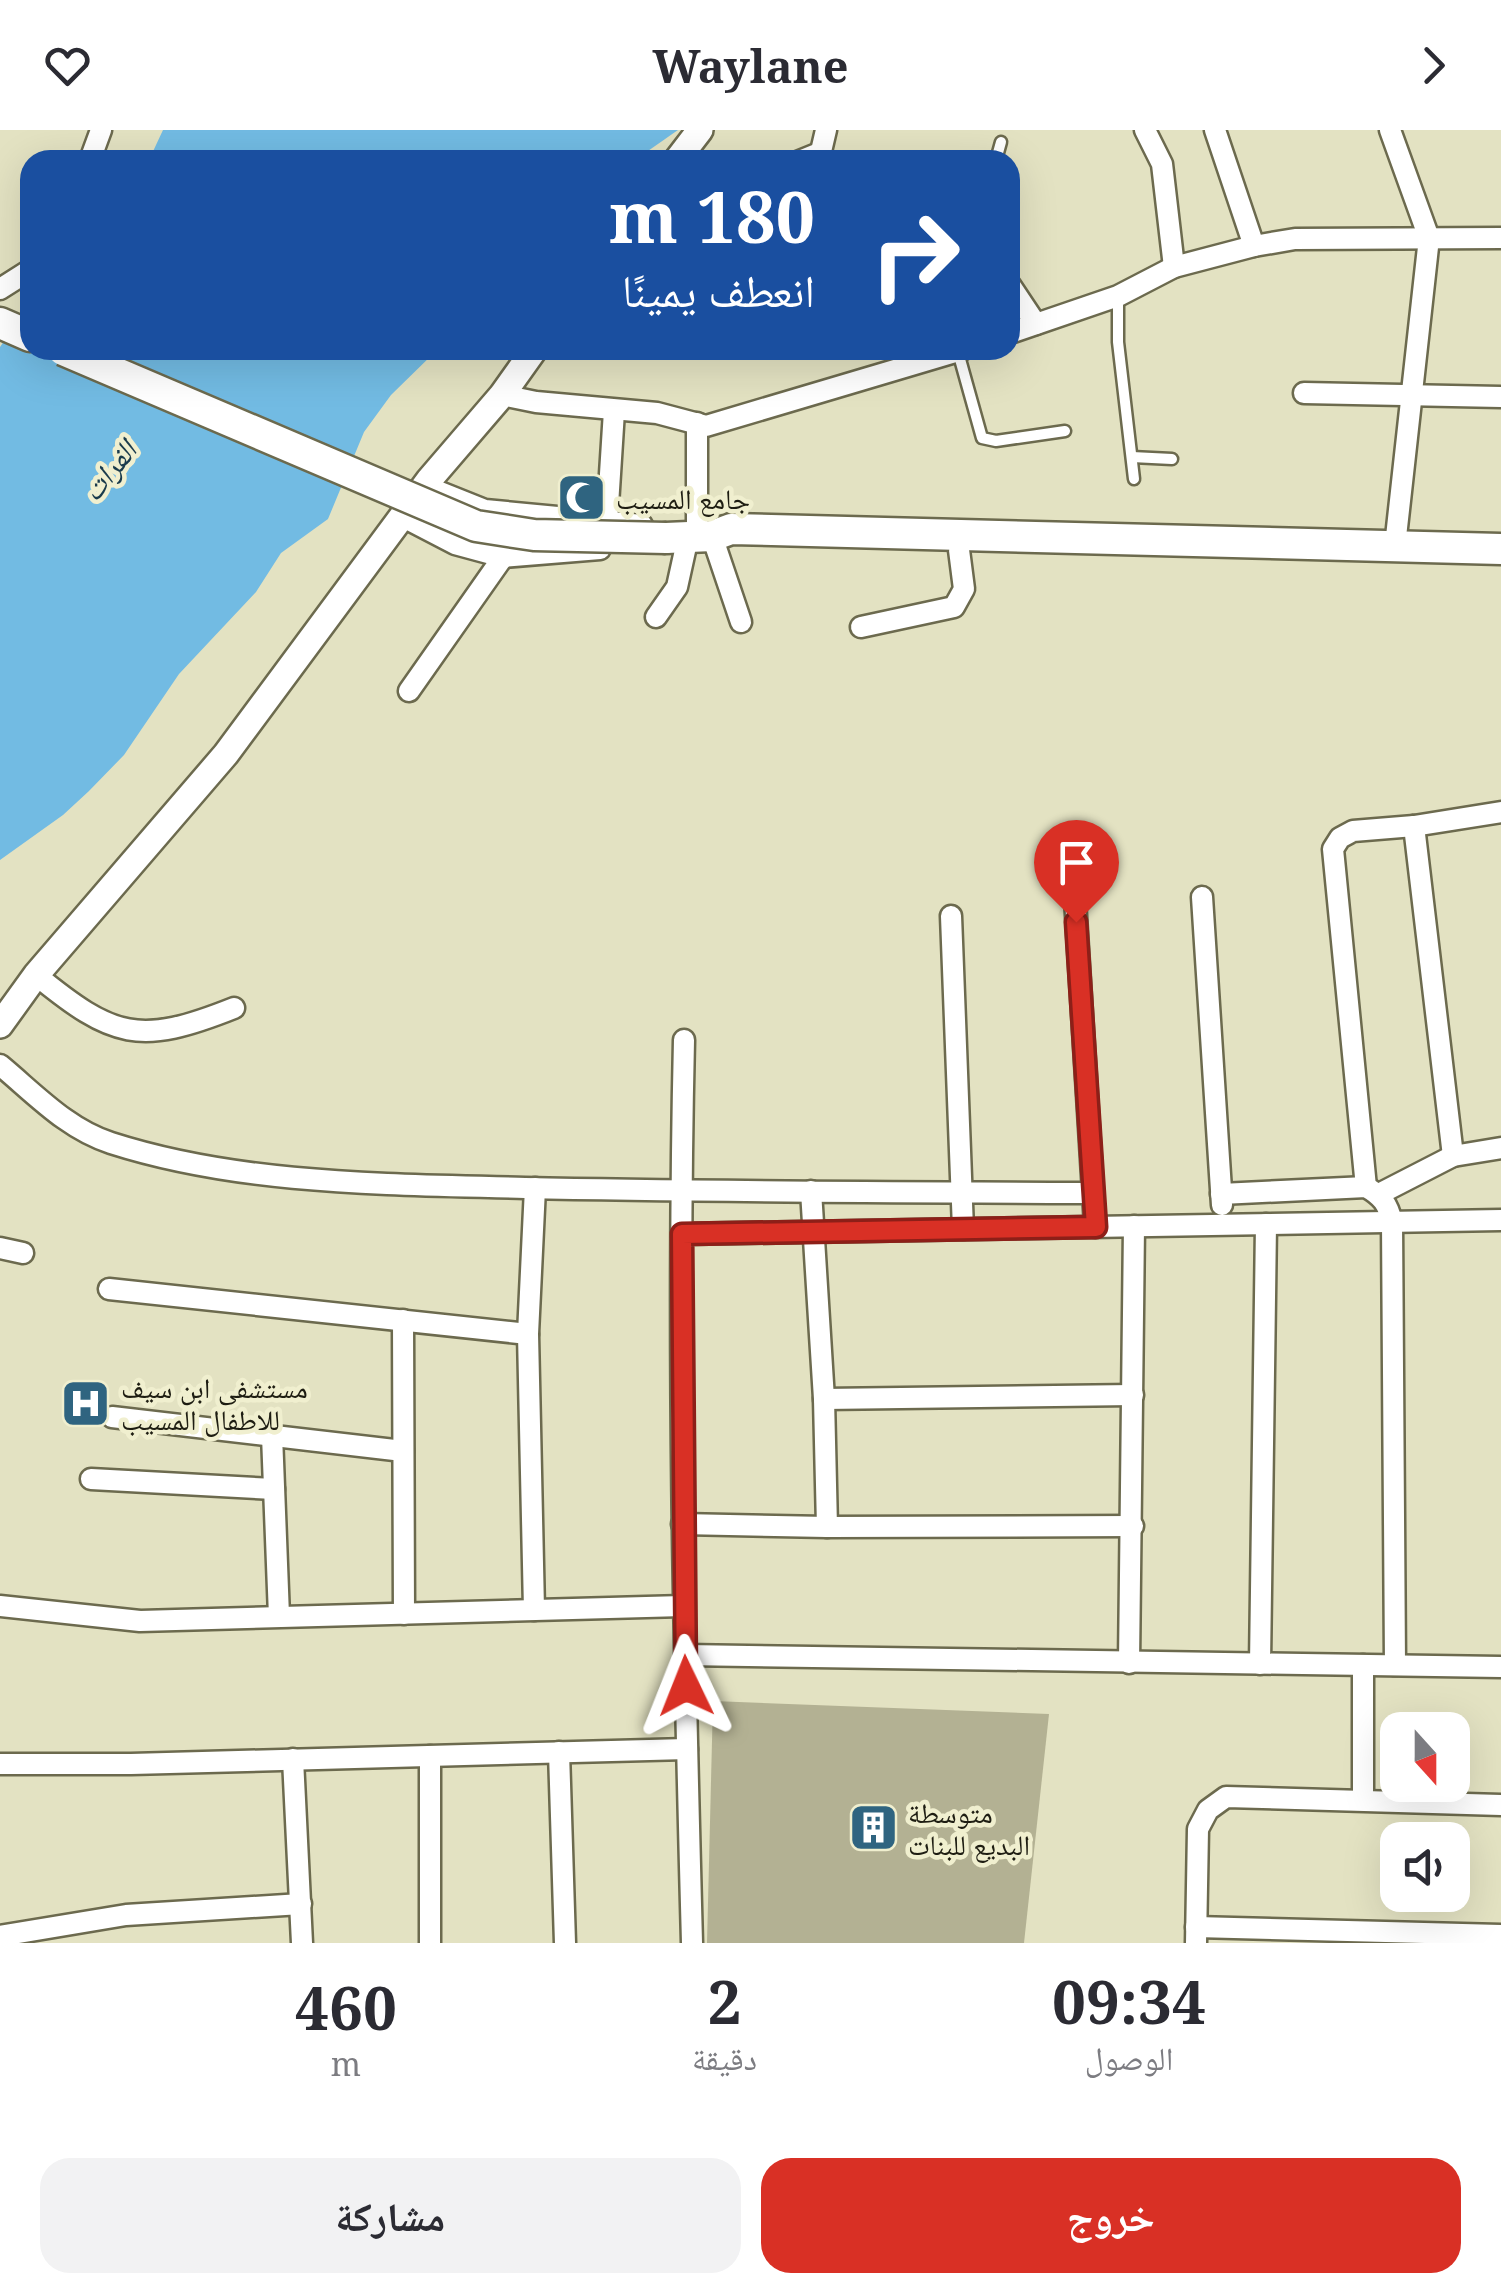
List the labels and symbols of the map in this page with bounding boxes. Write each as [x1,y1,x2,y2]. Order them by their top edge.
water label: الفرات [71,429,147,509]
mosque icon: جامع المسيب [555,472,607,524]
place label: جامع المسيب [616,479,750,517]
pin [1034,820,1119,923]
place label: مستشفى ابن سيف للاطفال المسيب [121,1368,308,1438]
hospital icon: مستشفى ابن سيف للاطفال المسيب [60,1377,112,1429]
position arrow [634,1634,738,1738]
north arrow [1380,1712,1470,1802]
place label: متوسطة البديع للبنات [908,1793,1030,1863]
building icon: متوسطة البديع للبنات [847,1802,899,1854]

